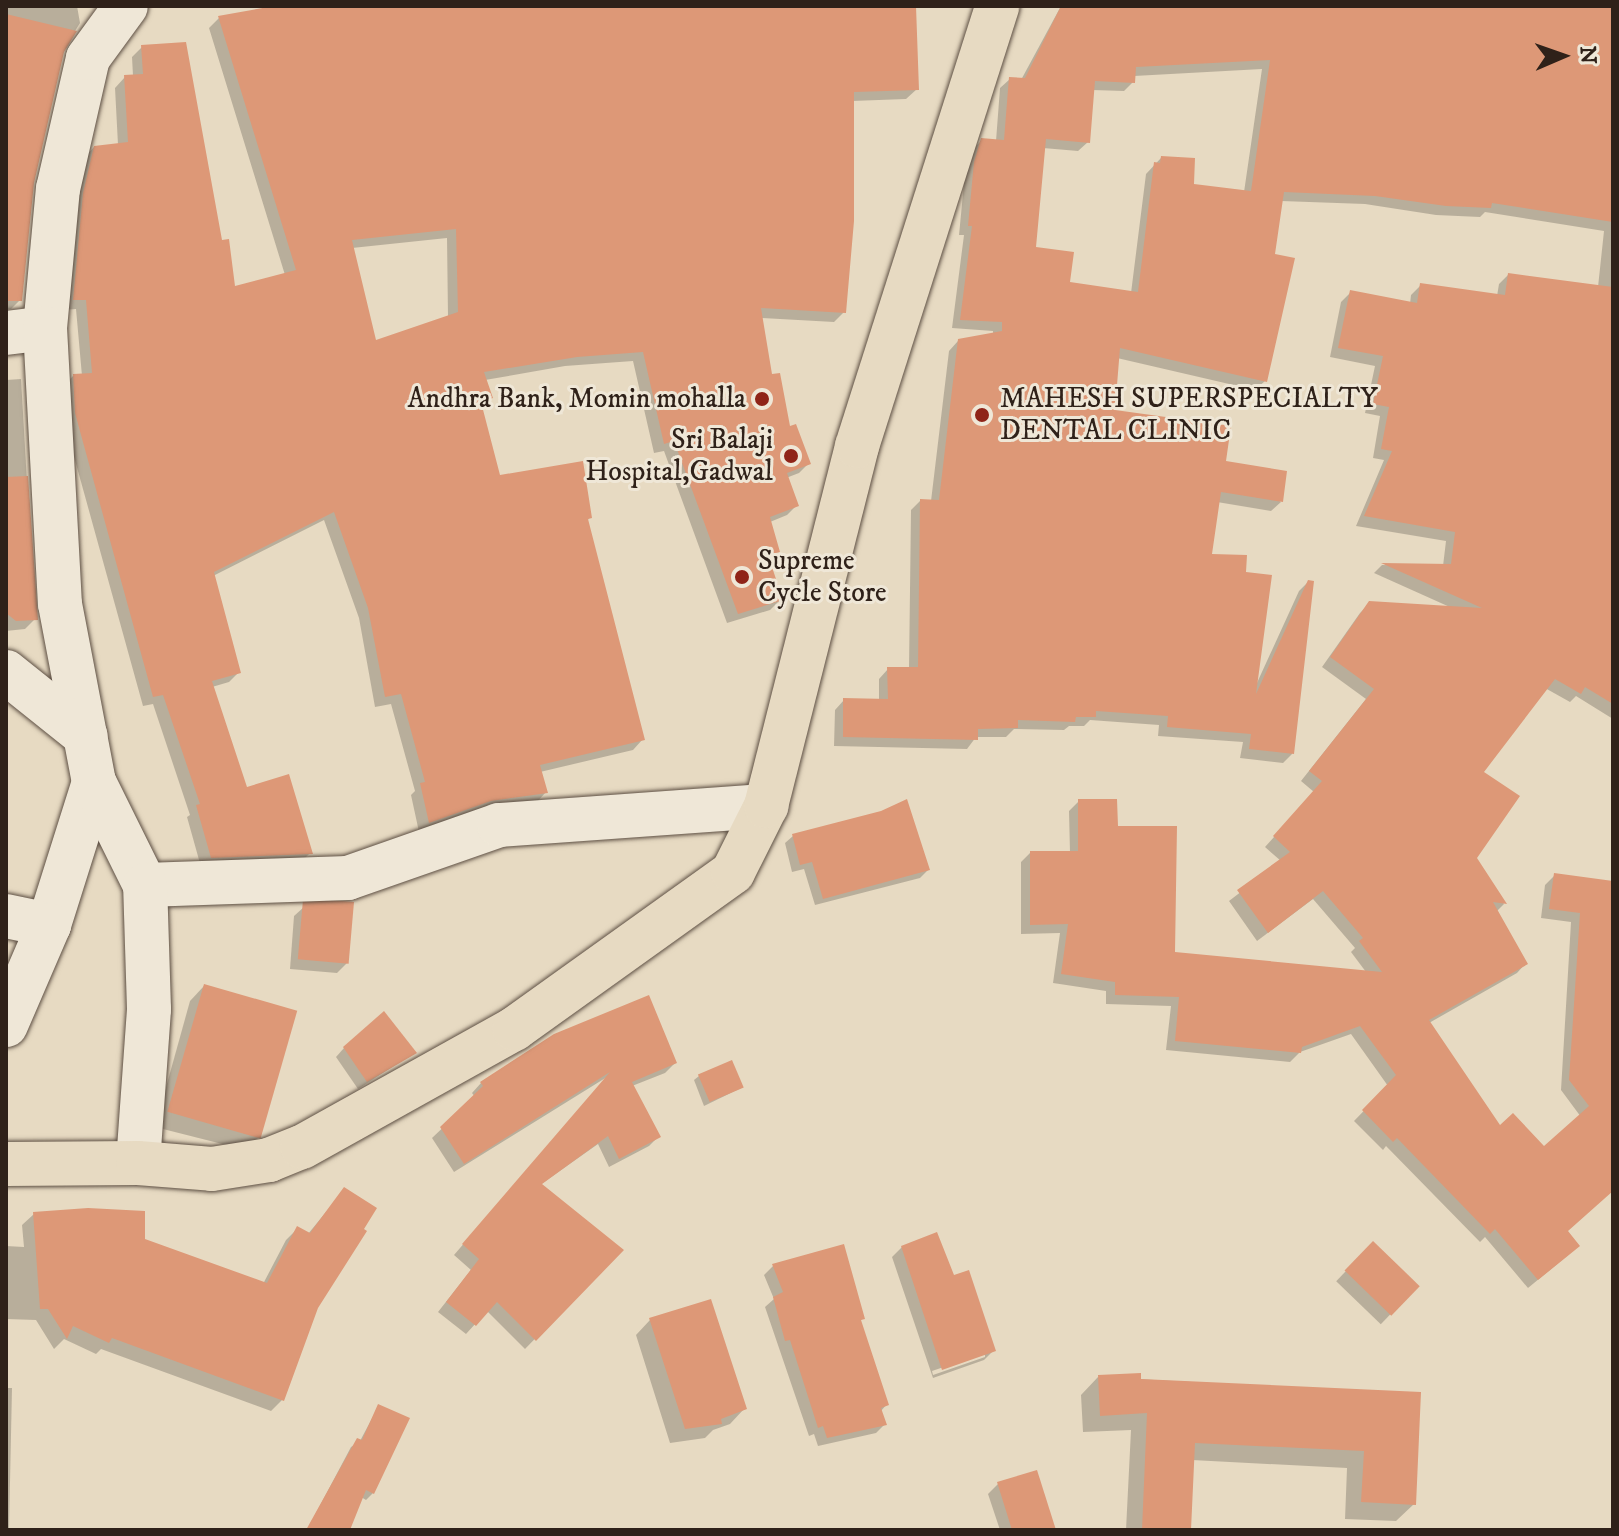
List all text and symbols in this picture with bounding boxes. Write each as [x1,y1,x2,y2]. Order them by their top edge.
north arrow [1523,16,1603,96]
text: N [1574,46,1601,65]
place label: Andhra Bank, Momin mohalla [408,382,746,416]
place label: MAHESH SUPERSPECIALTY DENTAL CLINIC [1000,382,1378,448]
marker: Andhra Bank, Momin mohalla [753,390,771,408]
marker: MAHESH SUPERSPECIALTY DENTAL CLINIC [971,404,993,426]
place label: Sri Balaji Hospital,Gadwal [585,423,773,489]
marker: Sri Balaji Hospital,Gadwal [780,445,802,467]
place label: Supreme Cycle Store [758,544,887,610]
marker: Supreme Cycle Store [733,568,751,586]

